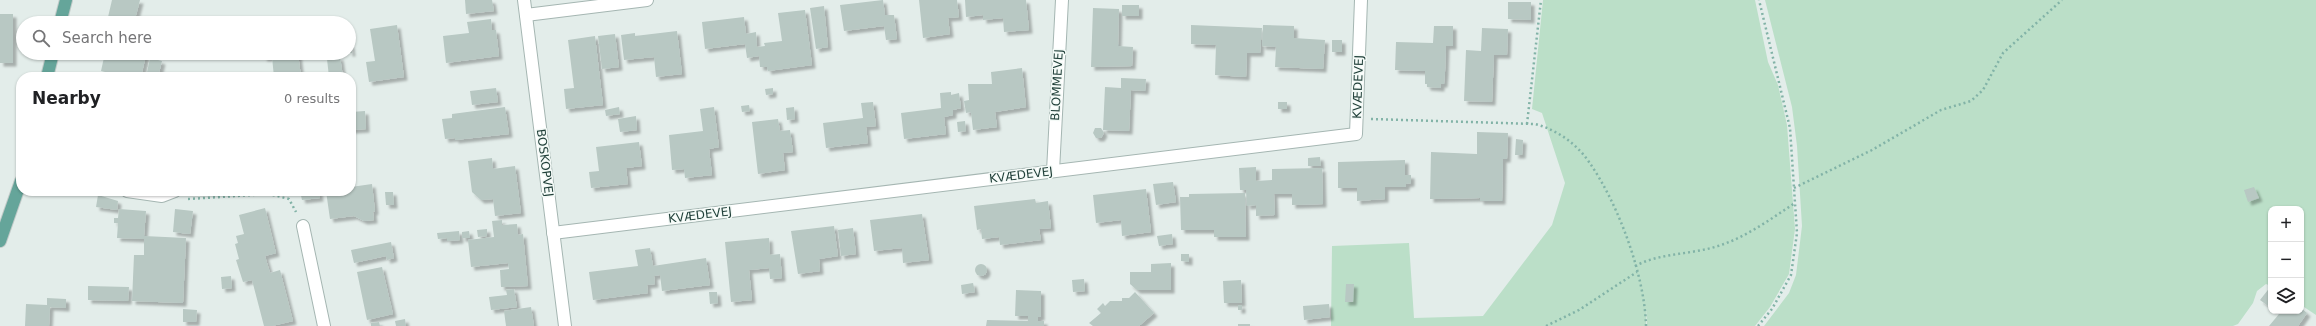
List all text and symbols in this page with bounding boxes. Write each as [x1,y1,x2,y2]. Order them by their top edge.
search box [16,16,356,60]
icon: search [30,27,52,49]
text: Search here [62,29,152,47]
street label: BLOMMEVEJ [1048,49,1066,121]
street label: KVÆDEVEJ [1350,55,1366,119]
text: Nearby [32,88,101,108]
text: 0 results [284,91,340,106]
street label: BOSKOPVEJ [534,128,556,198]
street label: KVÆDEVEJ [988,164,1054,186]
street label: KVÆDEVEJ [667,204,733,226]
map controls [2268,206,2304,314]
button: + [2268,206,2304,242]
button: − [2268,242,2304,278]
button: layers [2268,278,2304,314]

